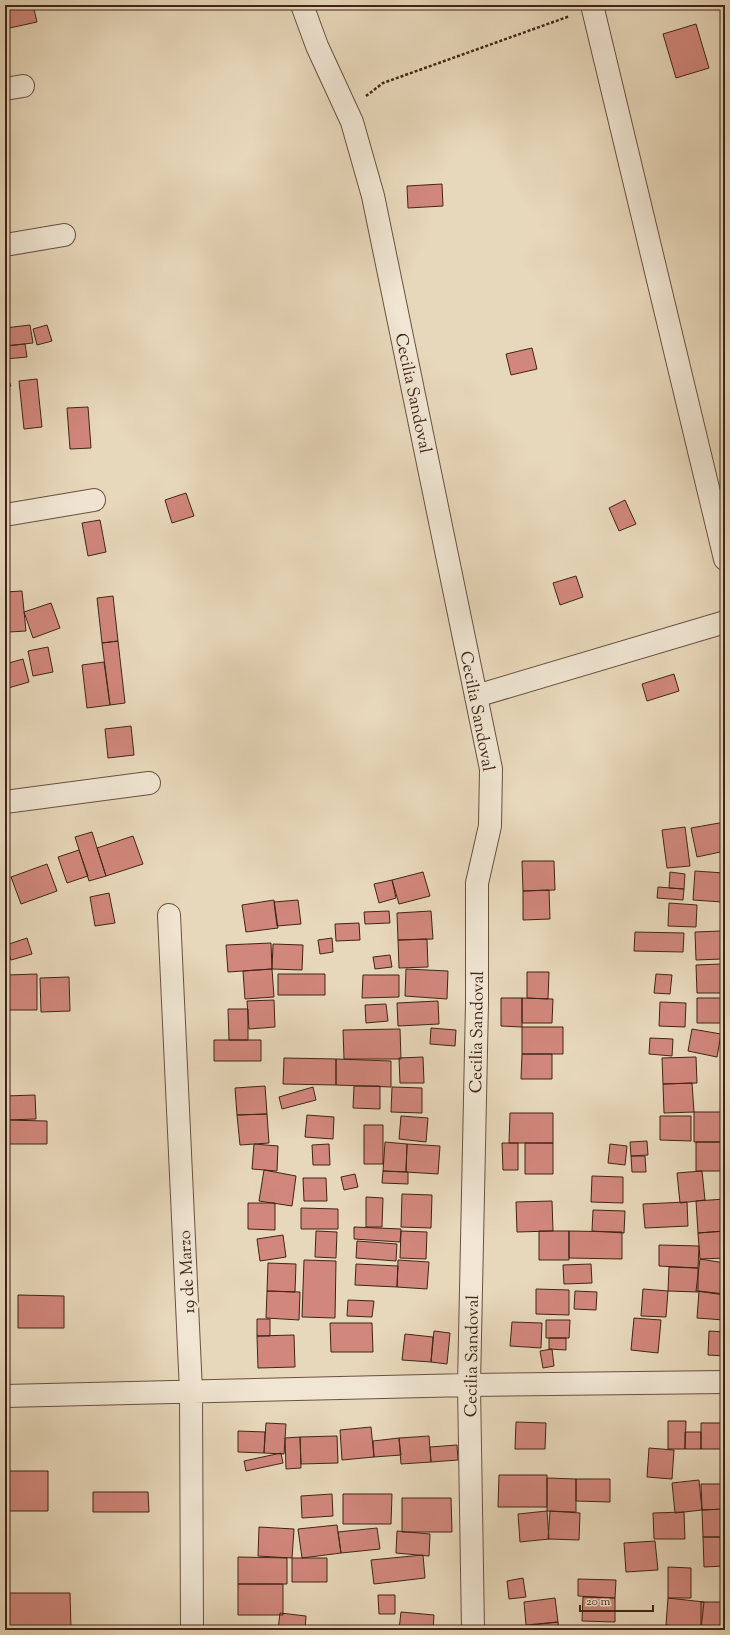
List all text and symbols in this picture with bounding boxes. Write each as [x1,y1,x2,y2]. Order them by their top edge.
street label: Cecilia Sandoval [388,331,437,456]
street label: Cecilia Sandoval [453,649,500,774]
street label: Cecilia Sandoval [465,970,491,1093]
street label: 19 de Marzo [174,1229,202,1314]
street label: Cecilia Sandoval [460,1294,486,1417]
scale bar [580,1587,653,1613]
text: 20 m [586,1593,611,1611]

